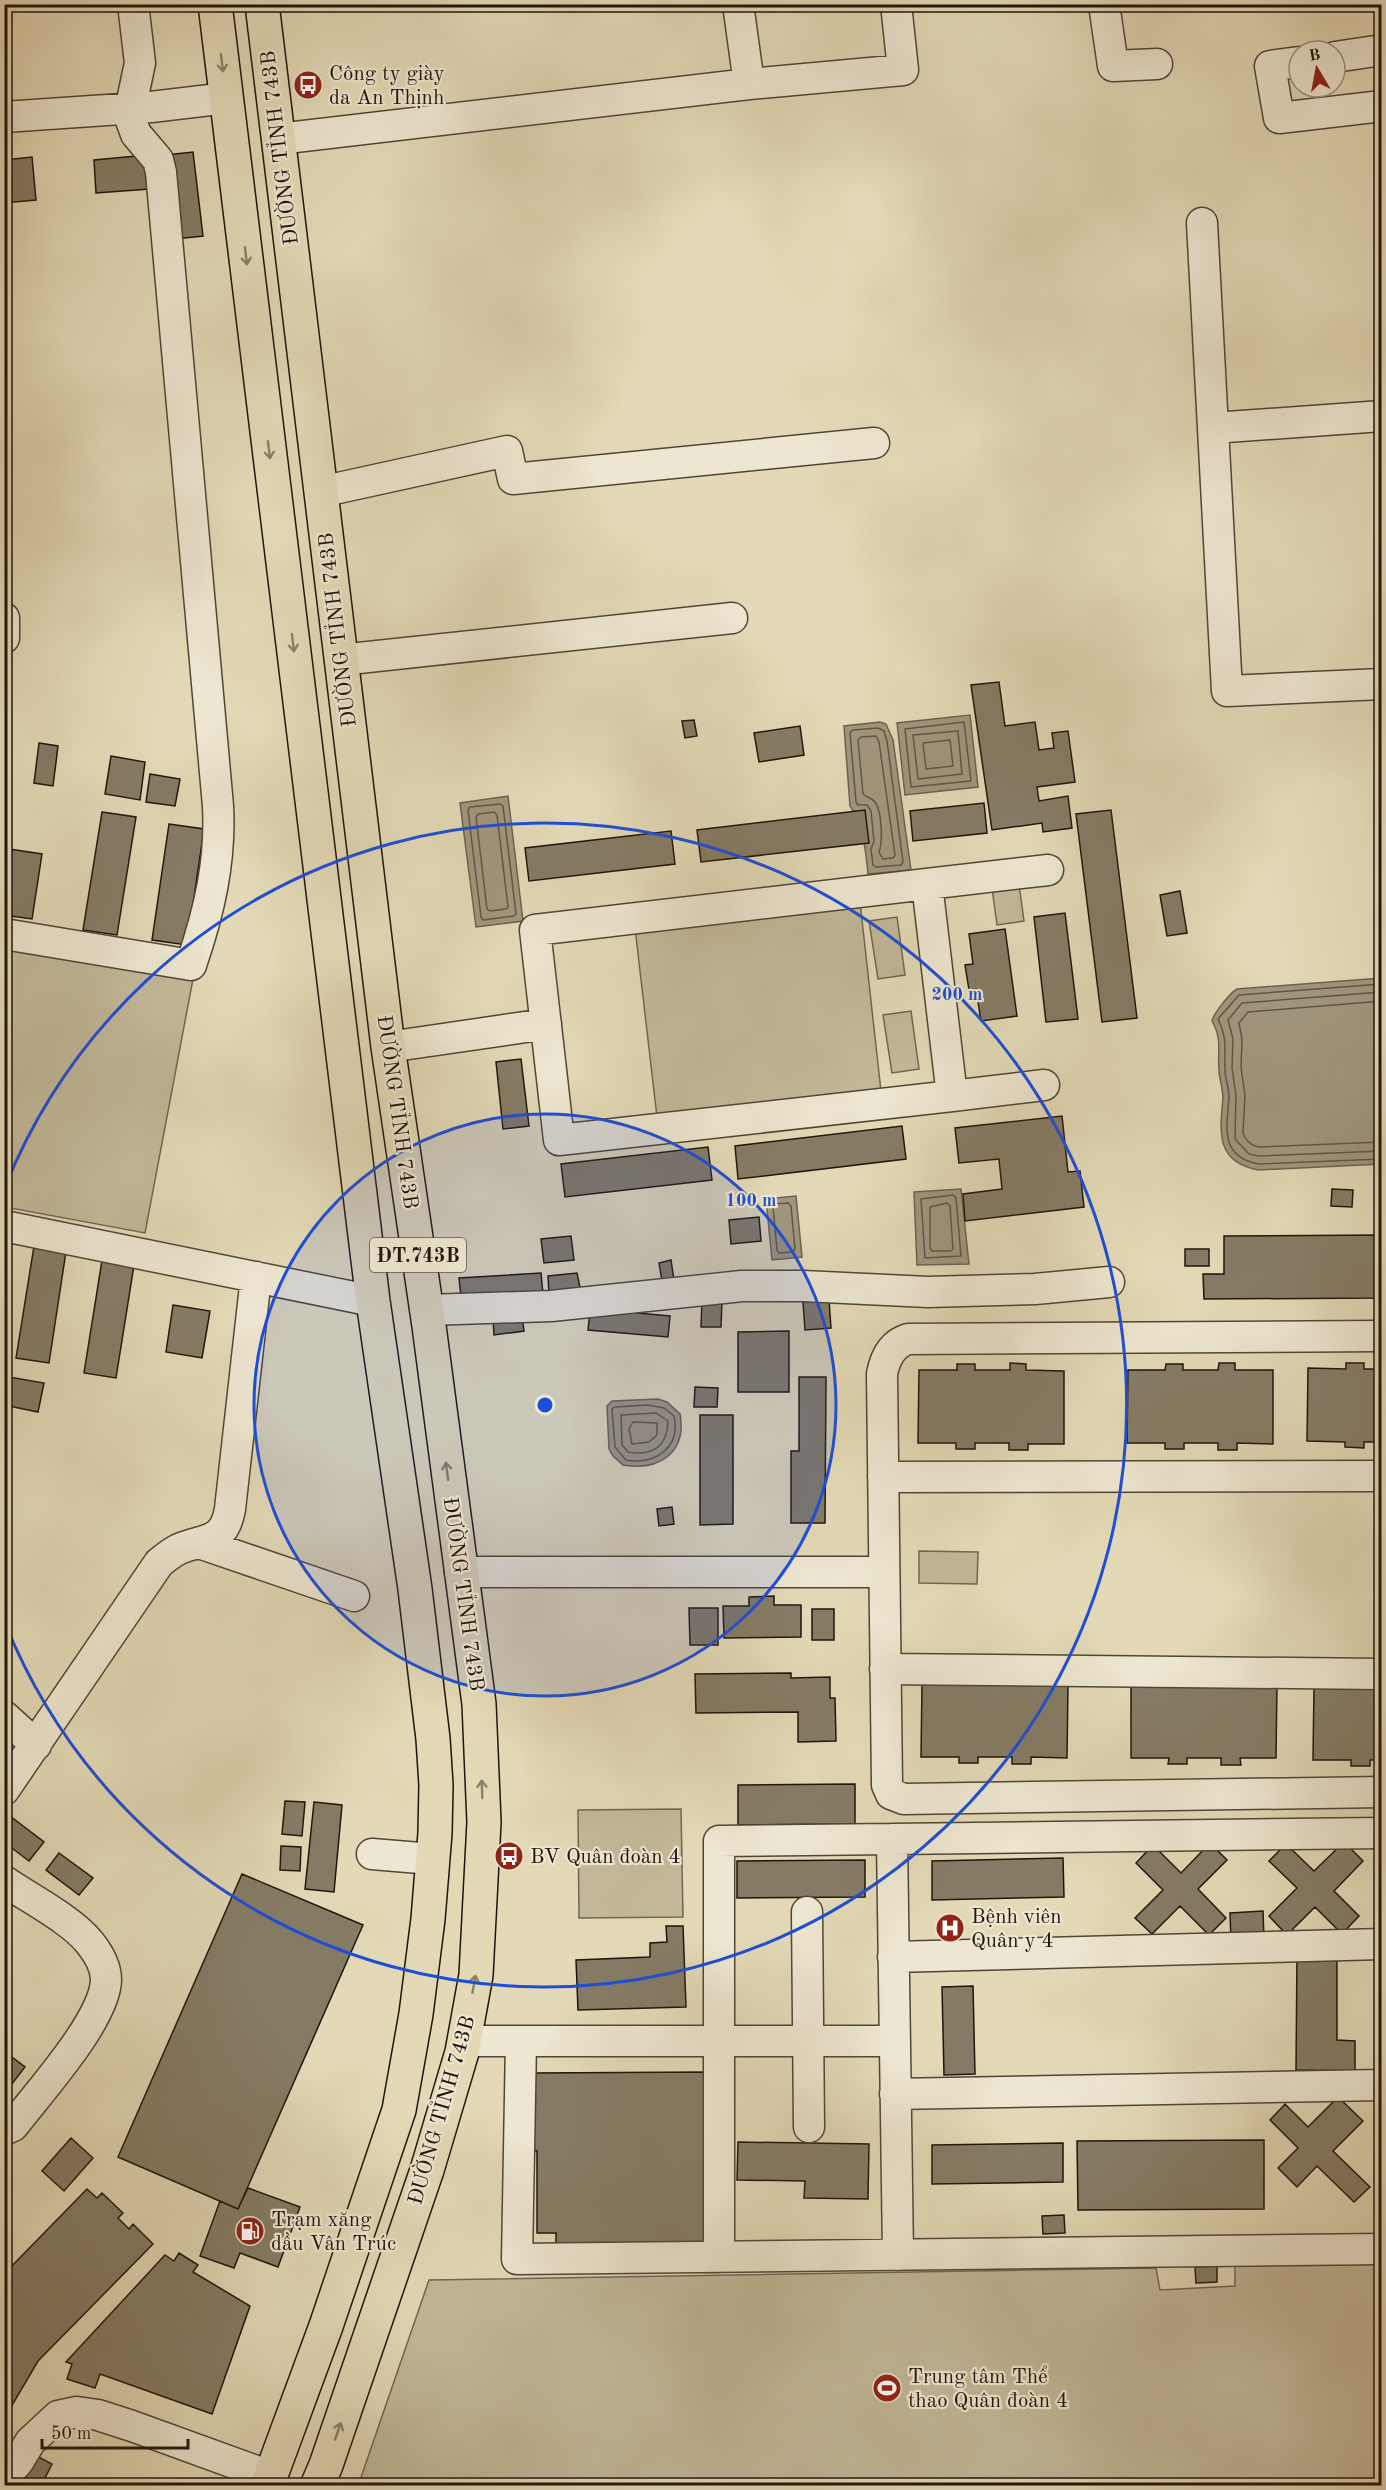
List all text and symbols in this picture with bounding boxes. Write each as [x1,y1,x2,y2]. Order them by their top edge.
north arrow [1287,39,1347,99]
text: B [1308,47,1322,65]
street label: ĐƯỜNG TỈNH 743B [253,49,303,247]
one-way arrow [217,52,228,72]
place label: Công ty giày da An Thịnh [329,64,445,109]
bus stop icon: Công ty giày da An Thịnh [292,69,324,101]
one-way arrow [241,246,252,266]
one-way arrow [264,439,275,459]
street label: ĐƯỜNG TỈNH 743B [311,531,361,729]
one-way arrow [288,633,299,653]
text: 200 m [932,986,982,1004]
street label: ĐƯỜNG TỈNH 743B [372,1013,425,1211]
text: 100 m [726,1192,776,1210]
road number: ĐT.743B [370,1238,466,1272]
centre of rings [535,1395,555,1415]
one-way arrow [442,1461,453,1481]
street label: ĐƯỜNG TỈNH 743B [438,1495,491,1693]
one-way arrow [477,1780,488,1800]
bus stop icon: BV Quân đoàn 4 [493,1840,525,1872]
place label: BV Quân đoàn 4 [530,1847,681,1868]
place label: Bệnh viên Quân y 4 [971,1907,1062,1952]
hospital icon: Bệnh viên Quân y 4 [934,1912,966,1944]
one-way arrow [469,1975,480,1994]
street label: ĐƯỜNG TỈNH 743B [401,2012,480,2207]
place label: Trạm xăng dầu Vân Trúc [271,2210,396,2255]
fuel station icon: Trạm xăng dầu Vân Trúc [234,2215,266,2247]
place label: Trung tâm Thể thao Quân đoàn 4 [908,2365,1068,2412]
sports icon: Trung tâm Thể thao Quân đoàn 4 [871,2372,903,2404]
scale bar [42,2412,188,2450]
one-way arrow [333,2422,344,2441]
text: 50 m [51,2425,91,2443]

